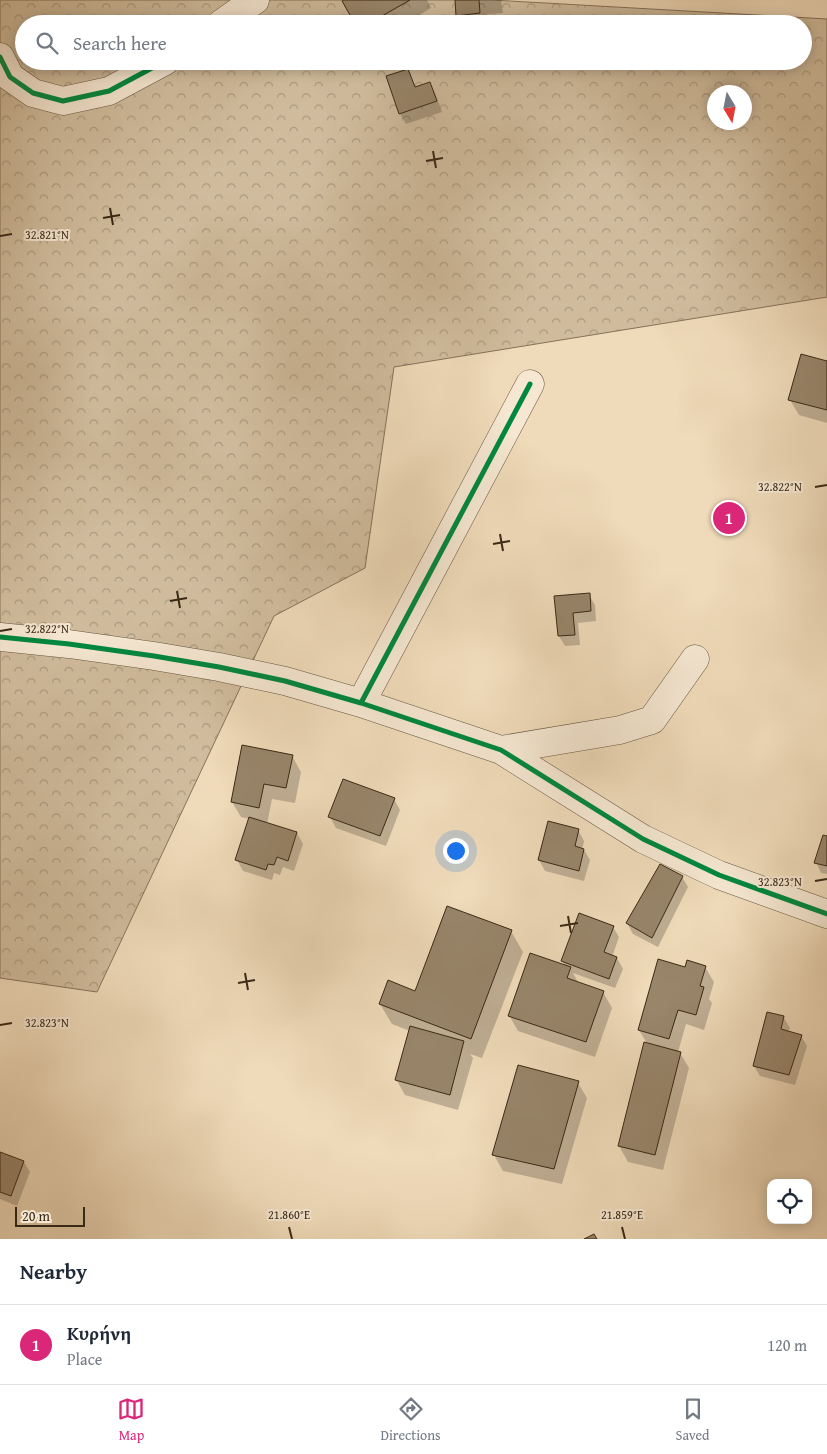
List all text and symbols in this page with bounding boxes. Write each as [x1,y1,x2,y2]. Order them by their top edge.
search box [15,15,812,70]
icon: search [33,29,61,57]
text: Search here [73,29,167,57]
north arrow [707,85,752,130]
text: 32.821°N [25,226,69,243]
text: 32.822°N [758,478,802,495]
pin: 1 [713,499,745,537]
text: 32.822°N [25,620,69,637]
your location [443,838,469,864]
text: 32.823°N [758,873,802,890]
text: 32.823°N [25,1014,69,1031]
map controls [767,1179,812,1224]
button: locate [767,1179,812,1224]
scale bar [15,1204,85,1227]
text: 20 m [22,1206,50,1226]
text: 21.860°E [268,1206,310,1223]
text: 21.859°E [601,1206,643,1223]
text: Nearby [20,1256,87,1287]
text: Κυρήνη [67,1319,131,1347]
text: 1 [32,1333,40,1357]
text: 120 m [767,1333,807,1357]
text: Place [67,1347,102,1371]
tab: Map [117,1395,145,1445]
tab: Directions [380,1395,441,1445]
tab: Saved [676,1395,710,1445]

